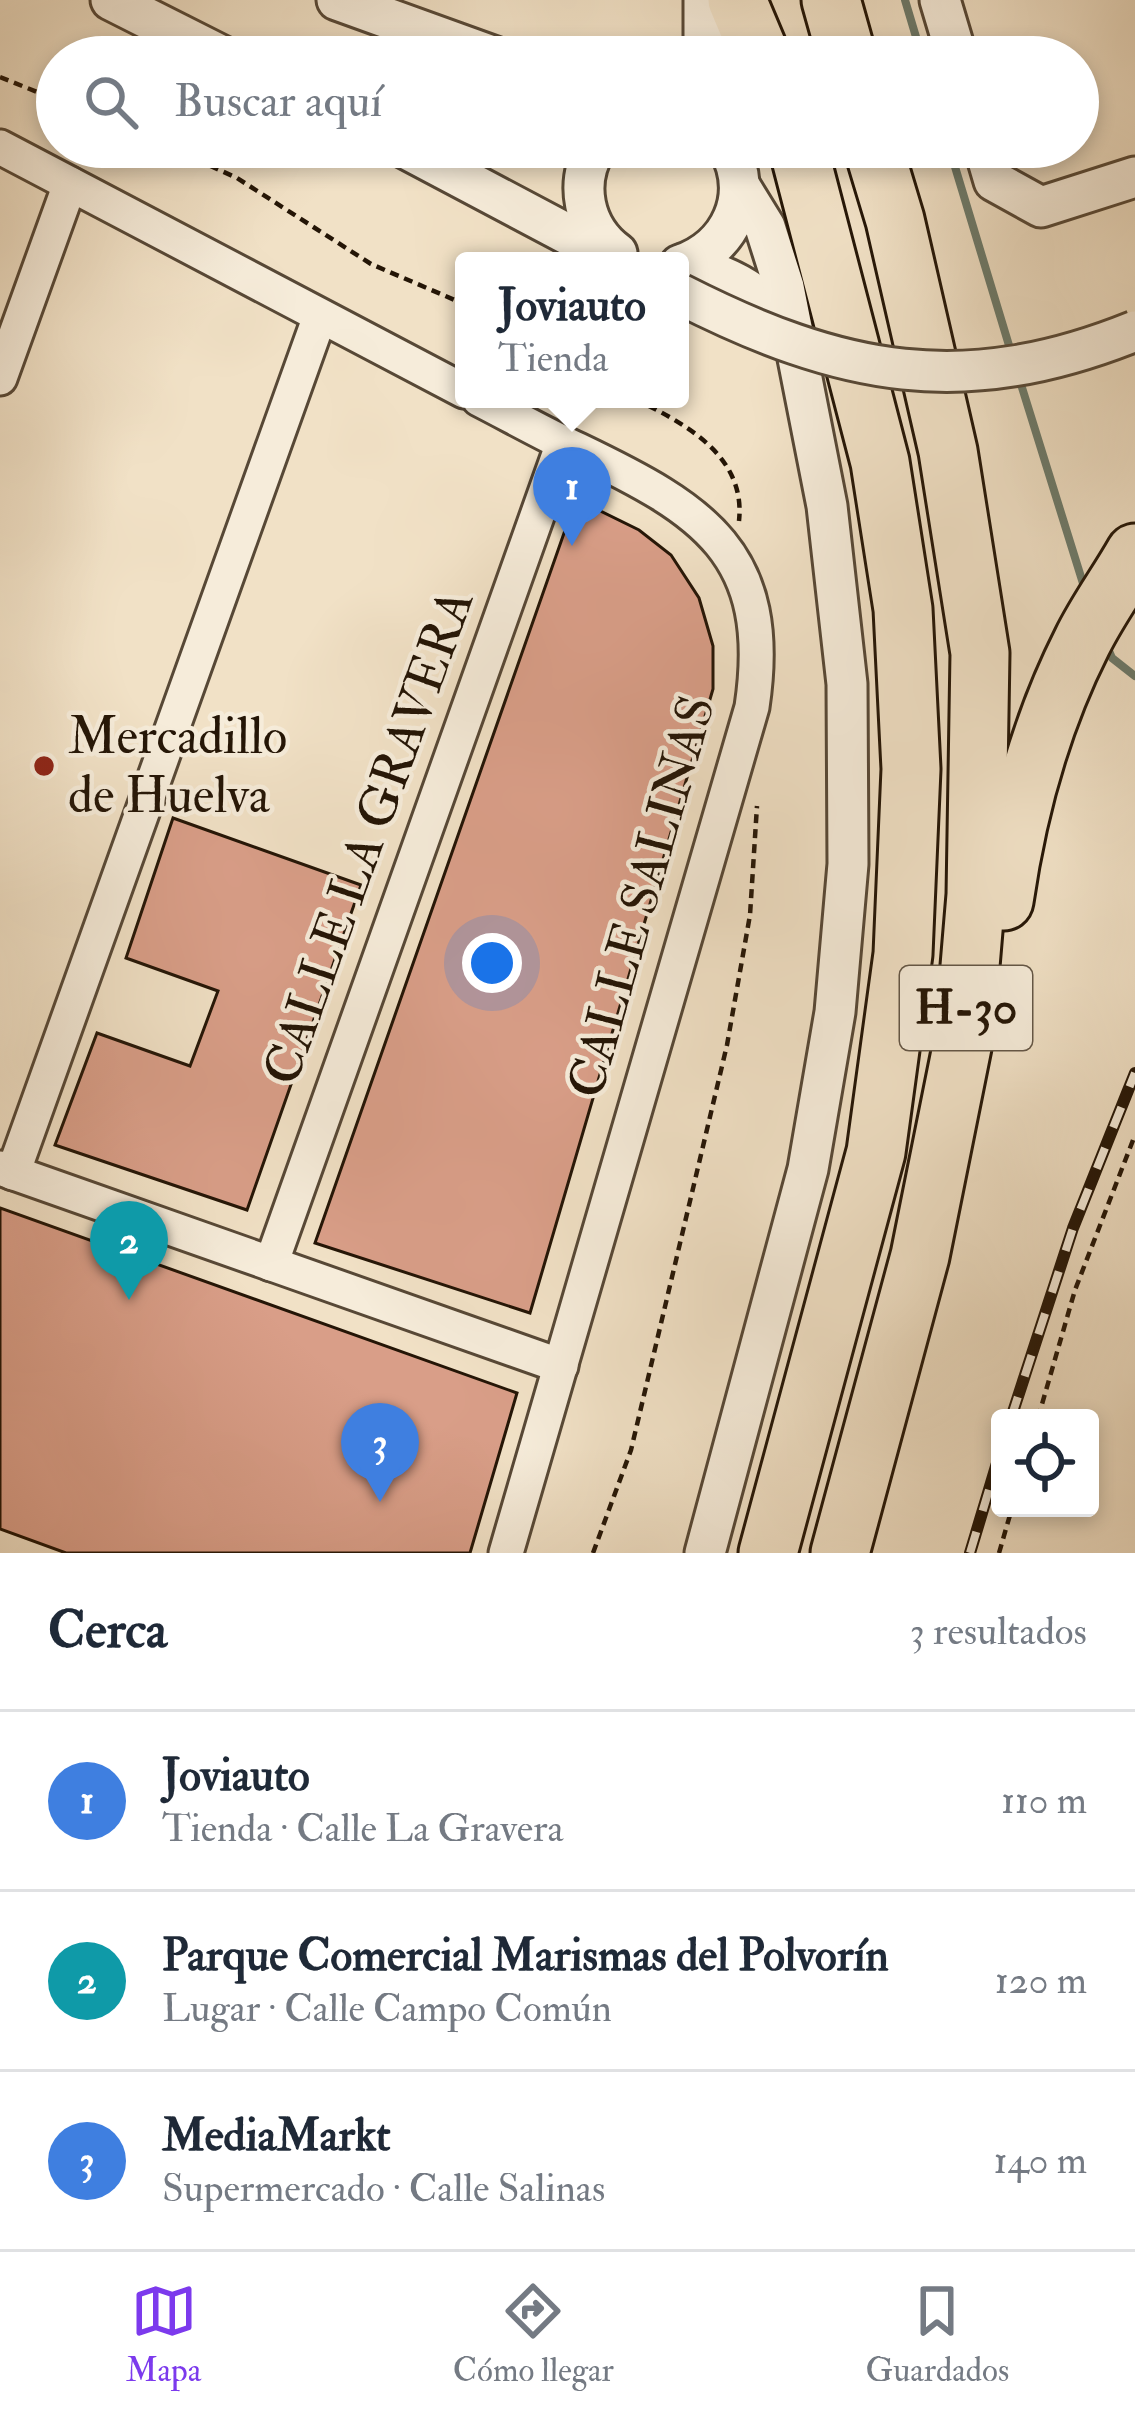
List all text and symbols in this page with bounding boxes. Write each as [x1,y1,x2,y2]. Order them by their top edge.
search box [36,36,1099,168]
icon: search [78,69,144,135]
text: Buscar aquí [174,74,382,130]
popup [455,252,689,408]
text: Joviauto [498,278,646,334]
text: Tienda [498,334,608,383]
pin: 1 [533,447,611,546]
street label: CALLE LA GRAVERA [250,581,488,1093]
street label: CALLE SALINAS [554,689,730,1105]
place label: Mercadillo de Huelva [68,705,287,828]
marker: Mercadillo de Huelva [31,753,57,779]
your location [462,933,522,993]
road number: H-30 [900,966,1032,1050]
pin: 2 [90,1201,168,1300]
pin: 3 [341,1403,419,1502]
map controls [991,1409,1099,1517]
button: locate [991,1409,1099,1517]
text: Cerca [48,1599,167,1663]
text: 3 resultados [910,1607,1087,1656]
text: Joviauto [162,1748,310,1804]
text: 1 [80,1776,94,1825]
text: 110 m [1001,1776,1087,1825]
text: Tienda · Calle La Gravera [162,1804,564,1853]
text: Parque Comercial Marismas del Polvorín [162,1928,889,1984]
text: 2 [77,1956,97,2005]
text: 120 m [995,1956,1087,2005]
text: Lugar · Calle Campo Común [162,1984,612,2033]
text: MediaMarkt [162,2108,391,2164]
text: 3 [80,2136,94,2185]
text: 140 m [994,2136,1087,2185]
text: Supermercado · Calle Salinas [162,2164,605,2213]
tab: Mapa [126,2278,201,2391]
tab: Cómo llegar [453,2278,614,2391]
tab: Guardados [865,2278,1009,2391]

